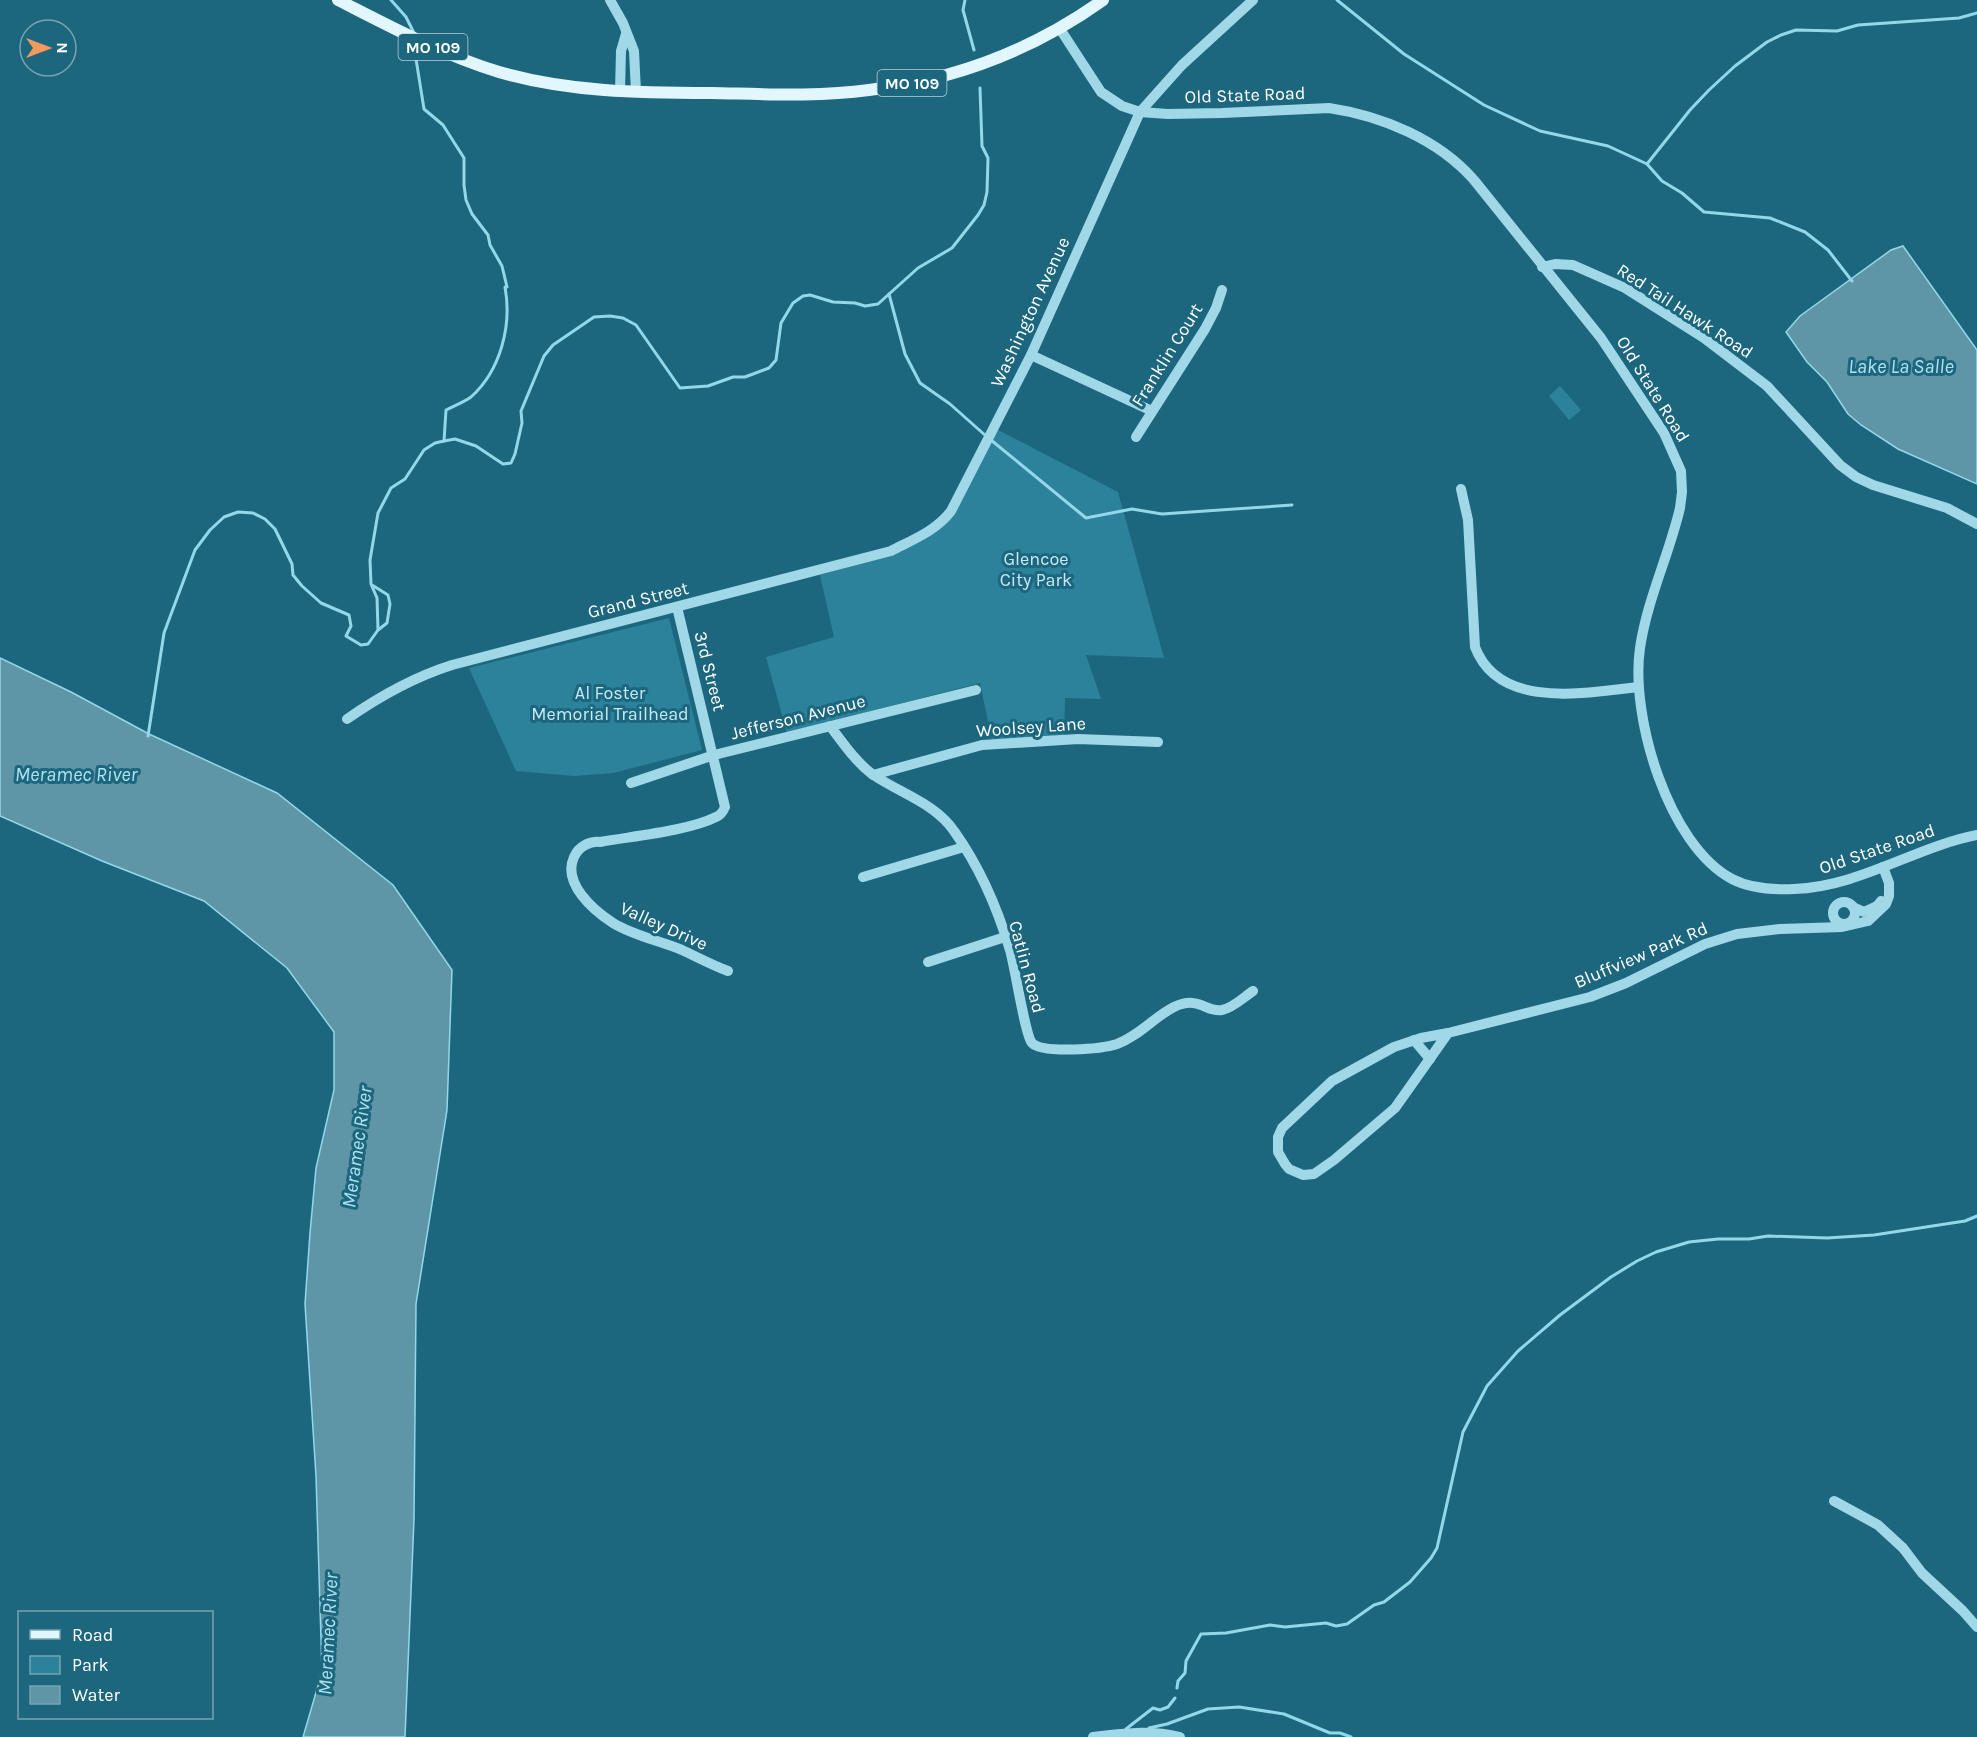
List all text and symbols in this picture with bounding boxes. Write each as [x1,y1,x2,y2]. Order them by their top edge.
north arrow [18,18,78,78]
road number: MO 109 [398,34,468,60]
text: N [53,42,72,54]
road number: MO 109 [878,70,946,96]
street label: Old State Road [1184,82,1306,108]
street label: Washington Avenue [986,233,1074,391]
street label: Red Tail Hawk Road [1613,259,1757,363]
street label: Franklin Court [1127,299,1208,411]
street label: Old State Road [1612,332,1694,446]
water label: Lake La Salle [1848,355,1954,378]
park label: Glencoe City Park [1000,548,1072,591]
street label: Grand Street [585,577,691,623]
street label: 3rd Street [689,629,731,713]
park label: Al Foster Memorial Trailhead [531,682,689,725]
street label: Jefferson Avenue [728,690,868,744]
street label: Woolsey Lane [975,712,1087,742]
water label: Meramec River [15,763,138,786]
street label: Old State Road [1816,819,1938,879]
street label: Valley Drive [617,897,711,955]
street label: Bluffview Park Rd [1571,917,1711,993]
street label: Catlin Road [1004,918,1050,1016]
water label: Meramec River [337,1084,377,1209]
water label: Meramec River [313,1571,343,1696]
legend [18,1611,213,1719]
text: Road [72,1624,113,1646]
text: Park [72,1654,109,1676]
text: Water [72,1684,120,1706]

